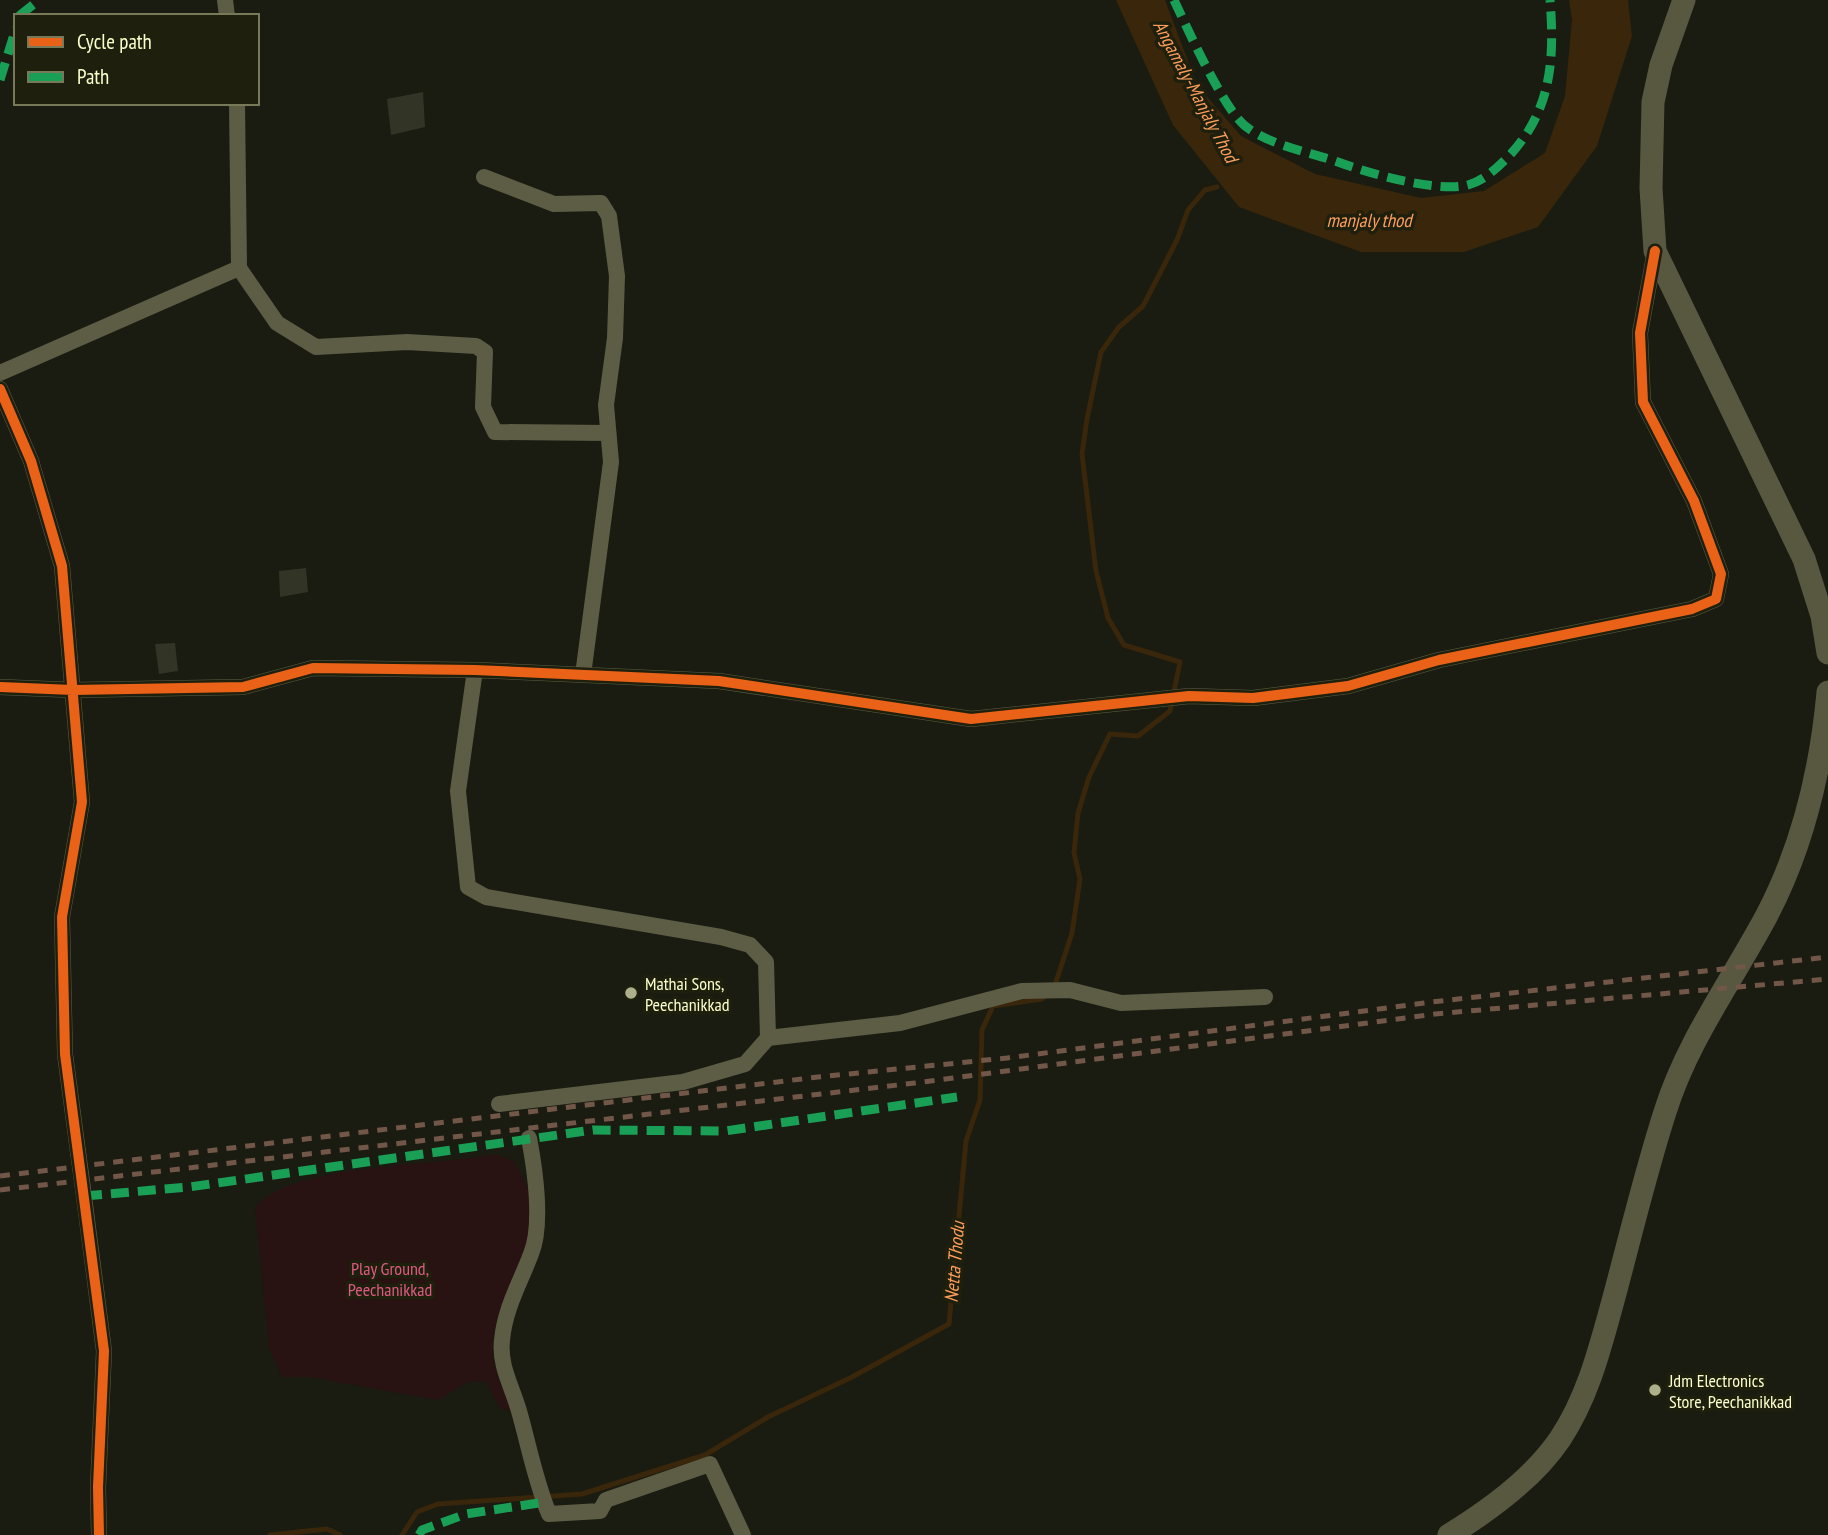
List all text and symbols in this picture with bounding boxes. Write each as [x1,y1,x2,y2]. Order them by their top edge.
legend [14,14,259,105]
water label: Angamaly-Manjaly Thod [1148,16,1245,169]
text: Cycle path [77,28,152,55]
text: Path [77,63,109,90]
water label: manjaly thod [1326,208,1414,232]
place label: Mathai Sons, Peechanikkad [645,972,729,1016]
marker: Mathai Sons, Peechanikkad [623,985,639,1001]
water label: Netta Thodu [939,1219,970,1303]
park label: Play Ground, Peechanikkad [348,1257,432,1301]
place label: Jdm Electronics Store, Peechanikkad [1668,1369,1792,1413]
marker: Jdm Electronics Store, Peechanikkad [1647,1382,1663,1398]

